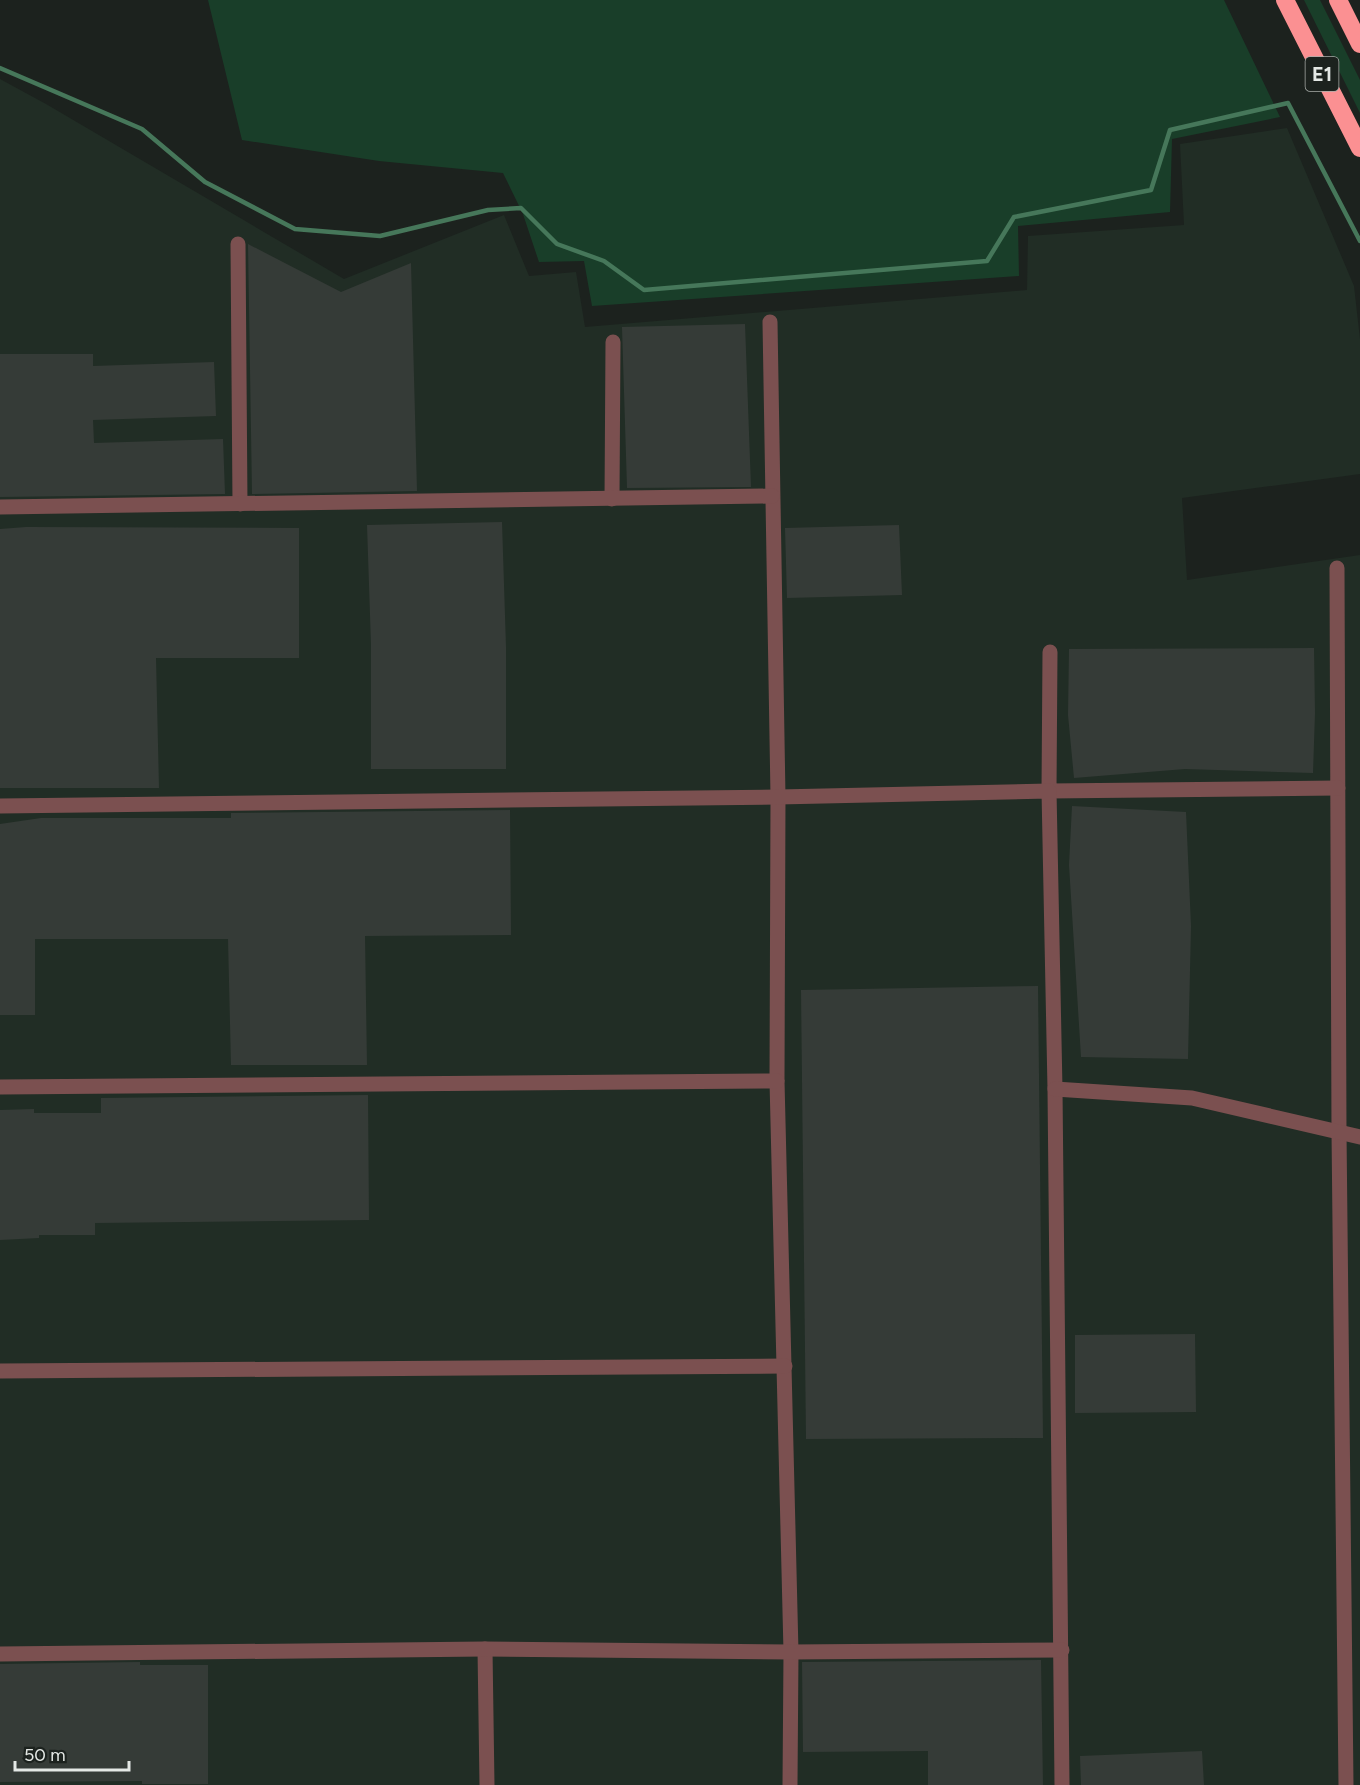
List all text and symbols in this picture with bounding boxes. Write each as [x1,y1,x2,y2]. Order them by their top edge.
road number: E1 [1306,57,1338,91]
scale bar [15,1734,129,1772]
text: 50 m [24,1744,66,1766]

